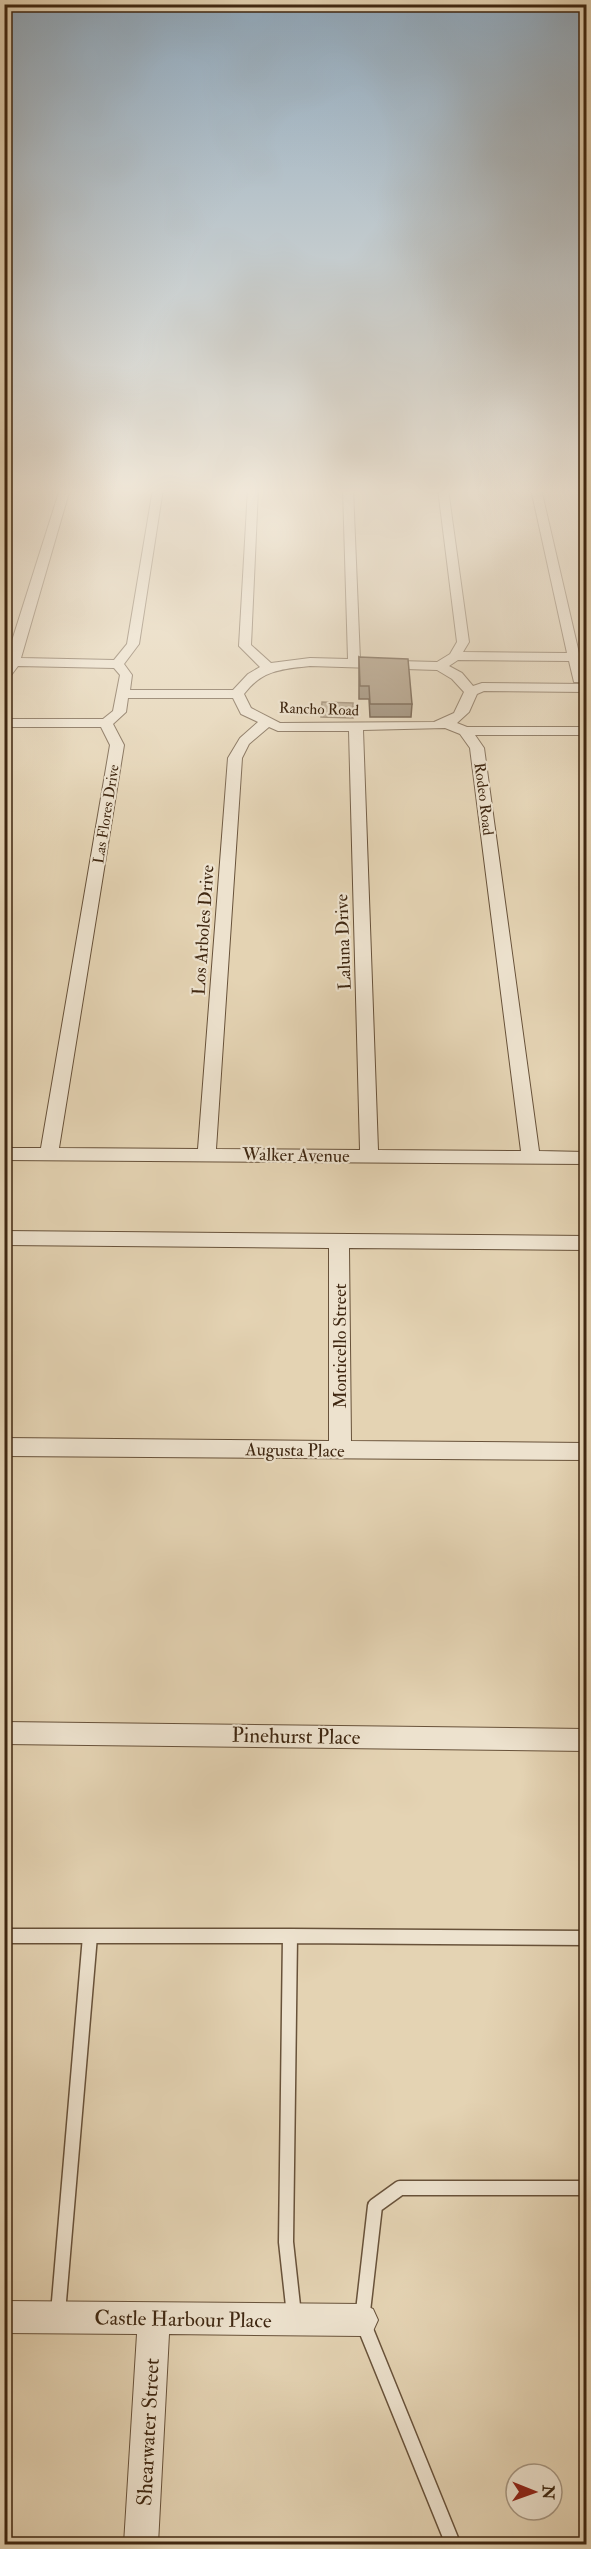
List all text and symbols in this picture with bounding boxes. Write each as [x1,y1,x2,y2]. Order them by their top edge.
street label: Rancho Road [279,699,360,720]
street label: Rodeo Road [470,762,497,837]
street label: Las Flores Drive [89,763,124,865]
street label: Los Arboles Drive [187,864,220,996]
street label: Laluna Drive [330,893,357,990]
street label: Walker Avenue [241,1143,350,1168]
street label: Monticello Street [329,1283,352,1409]
street label: Augusta Place [244,1438,345,1463]
street label: Pinehurst Place [231,1722,361,1751]
street label: Castle Harbour Place [94,2304,272,2335]
street label: Shearwater Street [131,2357,166,2507]
north arrow [504,2462,564,2522]
text: N [538,2484,558,2500]

